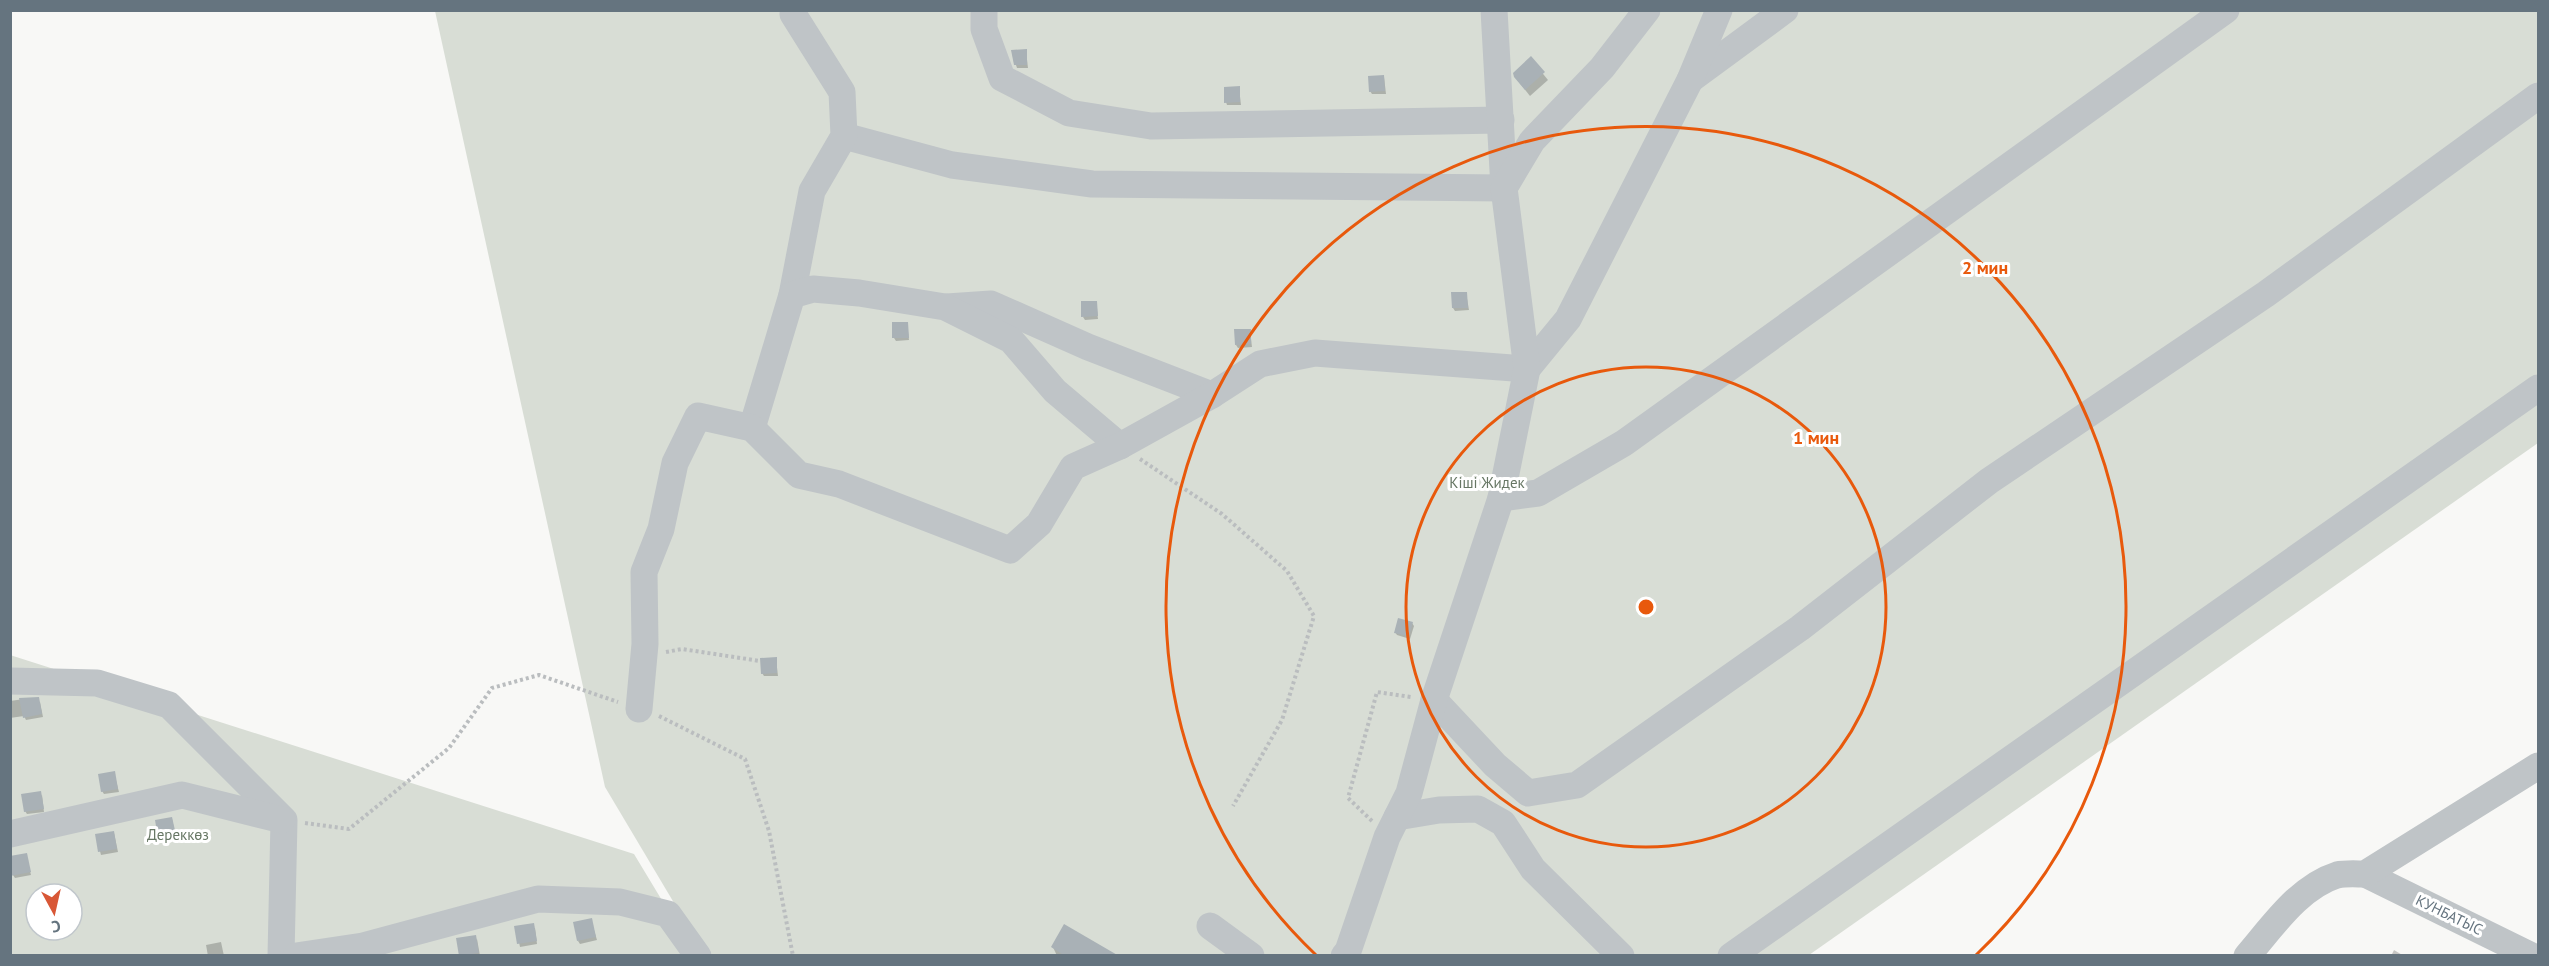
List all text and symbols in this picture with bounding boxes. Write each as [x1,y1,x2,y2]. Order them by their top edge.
text: 2 мин [1962,256,2008,279]
text: 1 мин [1793,426,1839,449]
park label: Кіші Жидек [1449,473,1526,492]
centre of rings [1636,597,1656,617]
park label: Дереккөз [147,825,209,844]
north arrow [24,882,84,942]
street label: КУНБАТЫС [2413,890,2486,939]
text: С [50,916,62,937]

